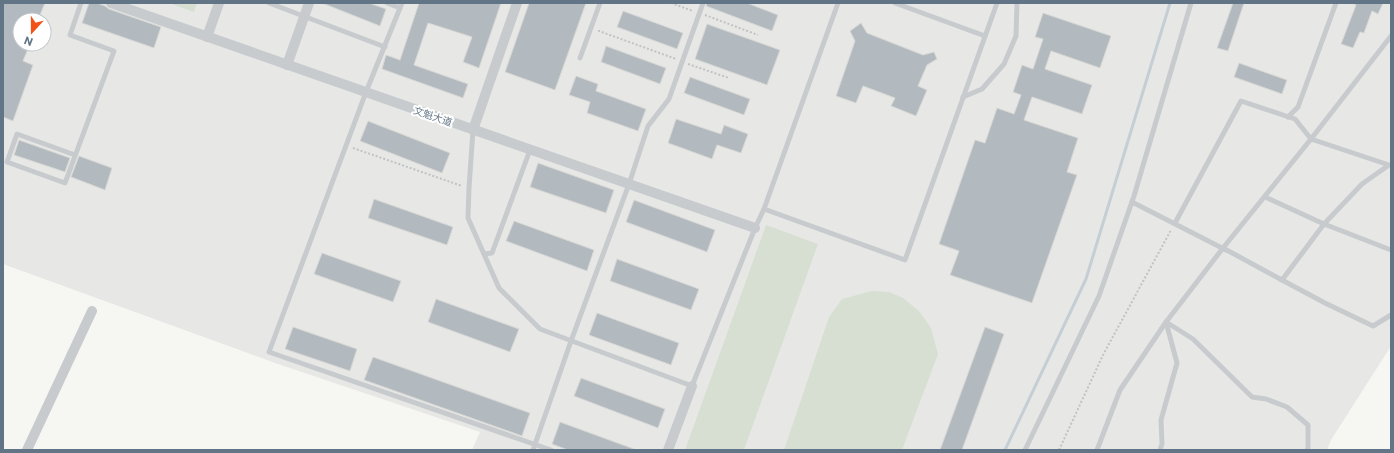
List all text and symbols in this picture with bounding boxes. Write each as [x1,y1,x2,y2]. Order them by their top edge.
north arrow [12,12,52,52]
text: N [22,34,34,49]
street label: 文魁大道 [412,104,454,128]

